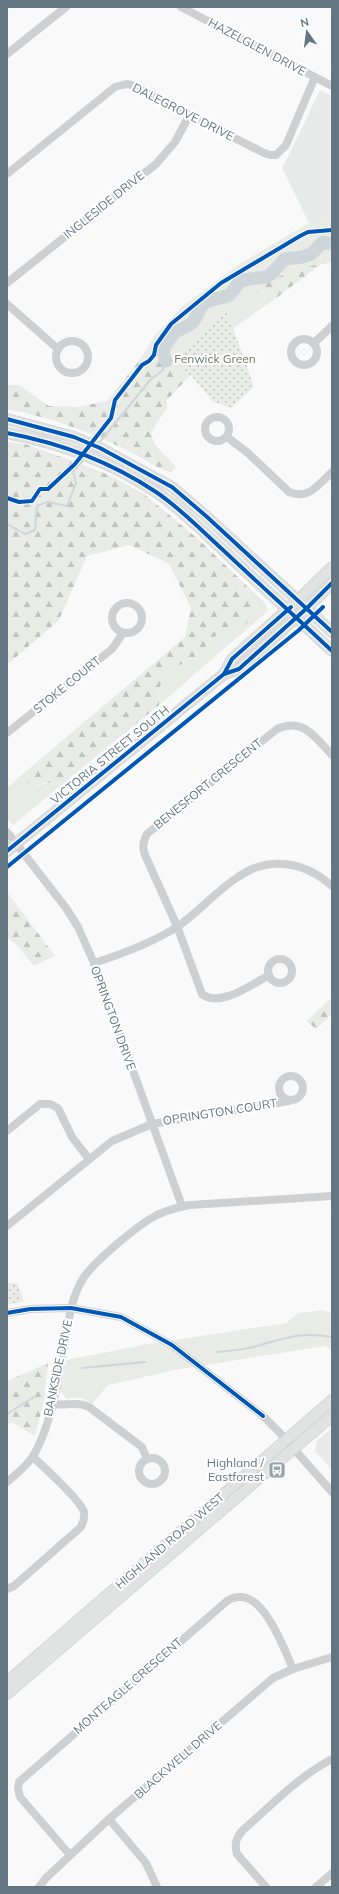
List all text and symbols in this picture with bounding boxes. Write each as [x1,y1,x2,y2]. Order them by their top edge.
north arrow [287,12,327,52]
street label: HAZELGLEN DRIVE [206,15,308,79]
street label: DALEGROVE DRIVE [130,80,236,144]
street label: INGLESIDE DRIVE [60,167,147,242]
park label: Fenwick Green [174,351,256,366]
street label: STOKE COURT [30,652,104,716]
street label: VICTORIA STREET SOUTH [47,702,172,807]
street label: BENESFORT CRESCENT [150,735,266,832]
street label: OPRINGTON DRIVE [88,964,139,1072]
street label: OPRINGTON COURT [162,1095,279,1128]
street label: BANKSIDE DRIVE [40,1318,75,1418]
place label: Highland / Eastforest [207,1455,265,1484]
bus stop icon: Highland / Eastforest [267,1460,287,1480]
street label: HIGHLAND ROAD WEST [112,1489,228,1592]
street label: MONTEAGLE CRESCENT [70,1634,186,1737]
street label: BLACKWELL DRIVE [131,1717,225,1802]

